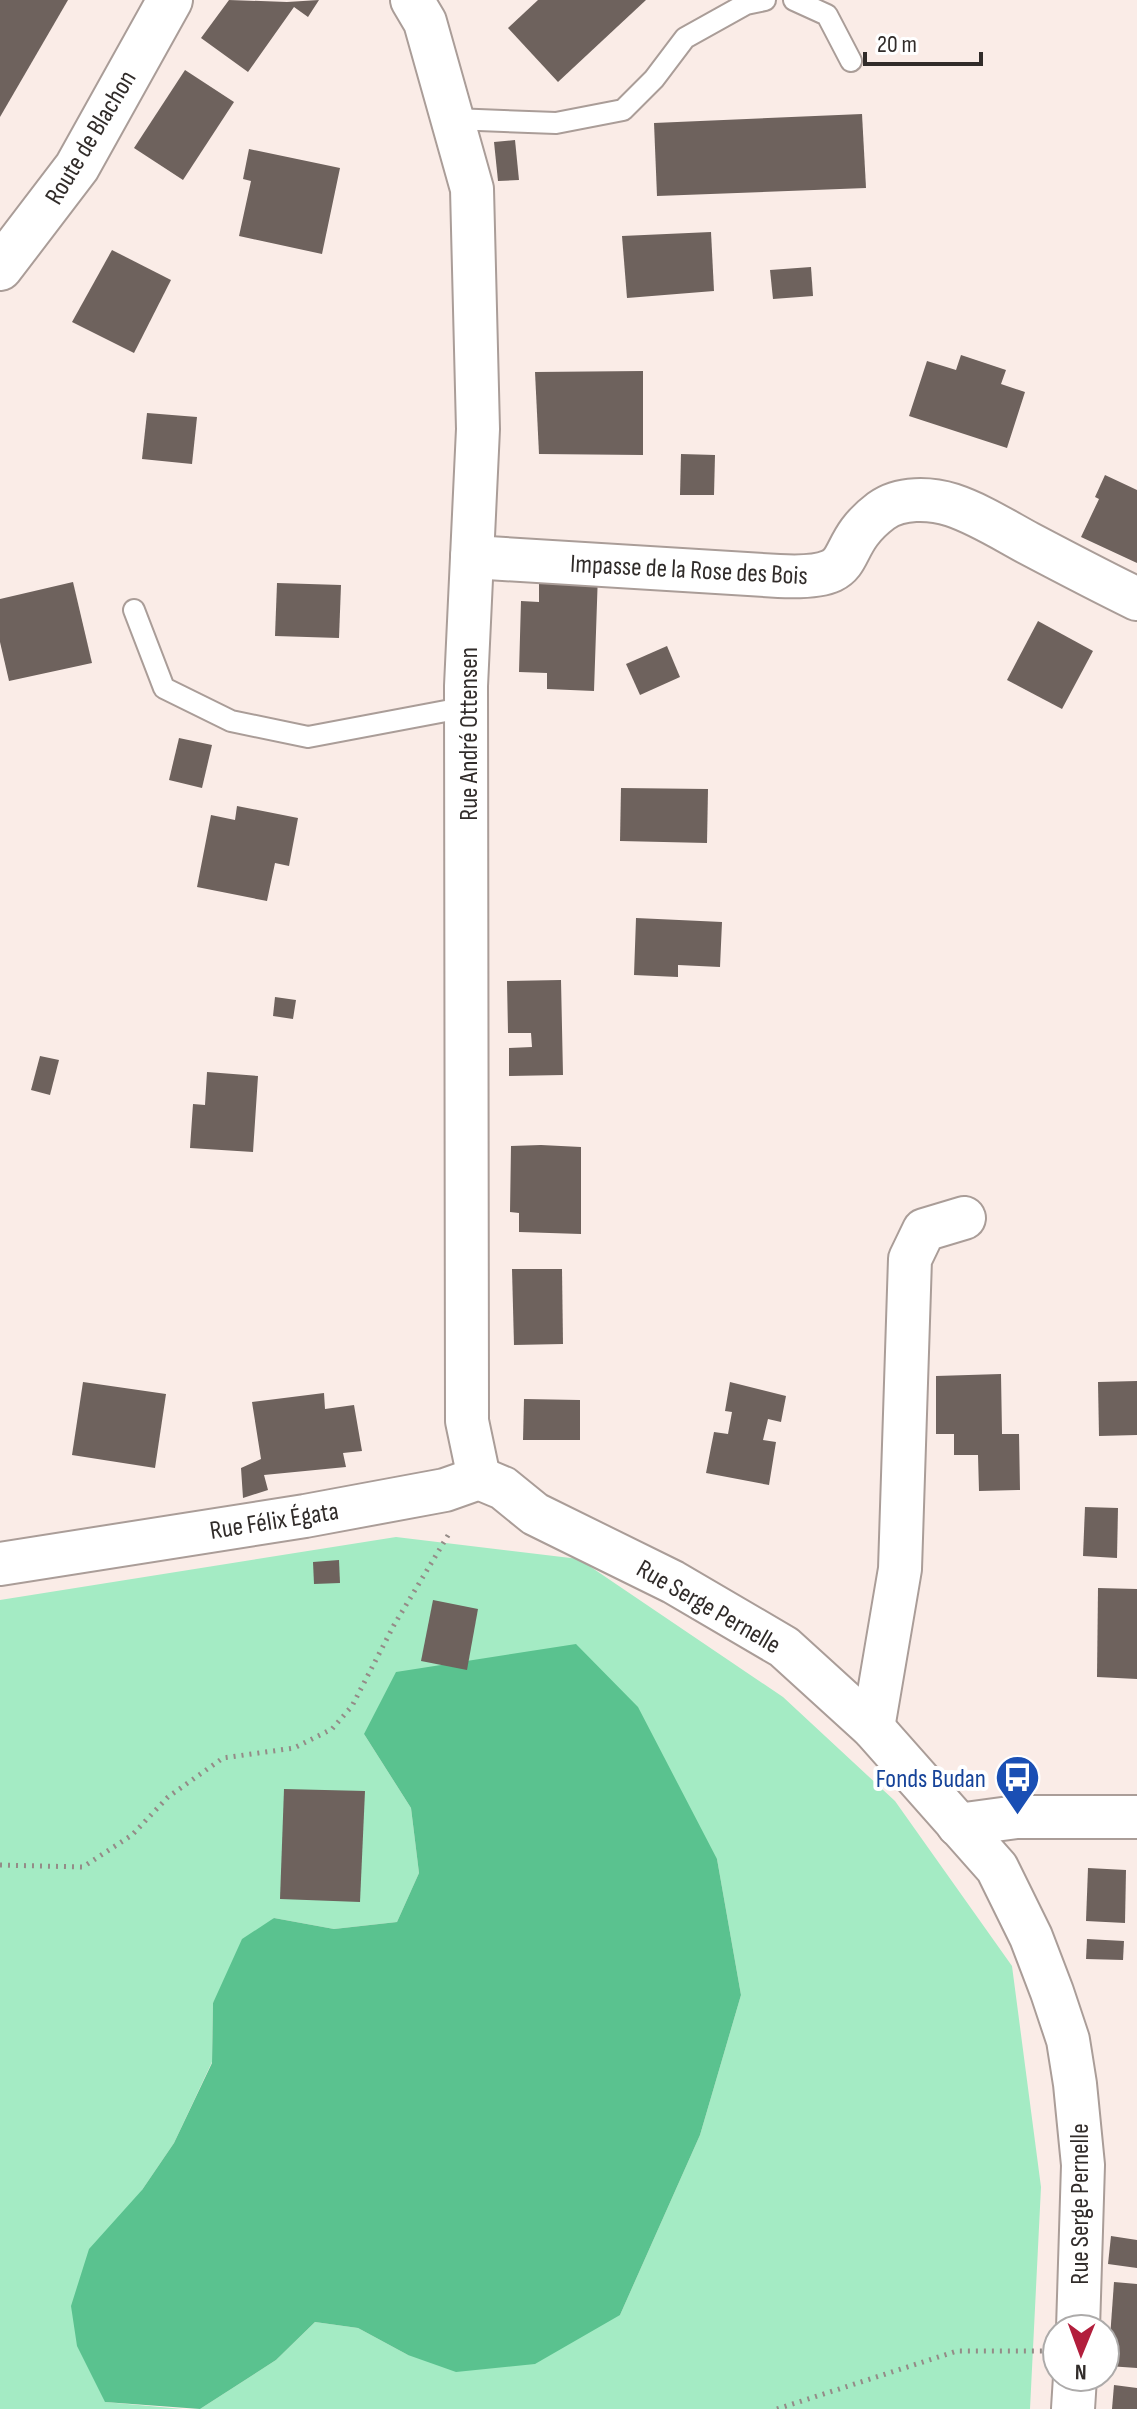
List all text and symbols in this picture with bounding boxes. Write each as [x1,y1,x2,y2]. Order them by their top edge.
scale bar [865,16,981,66]
text: 20 m [877,30,917,59]
street label: Route de Blachon [39,65,143,210]
street label: Impasse de la Rose des Bois [569,549,808,592]
street label: Rue André Ottensen [454,647,485,821]
street label: Rue Félix Égata [208,1496,341,1547]
street label: Rue Serge Pernelle [631,1554,786,1661]
bus stop icon: Fonds Budan [993,1754,1041,1817]
place label: Fonds Budan [876,1764,986,1795]
street label: Rue Serge Pernelle [1065,2123,1096,2285]
north arrow [1041,2313,1121,2393]
text: N [1075,2358,1087,2385]

